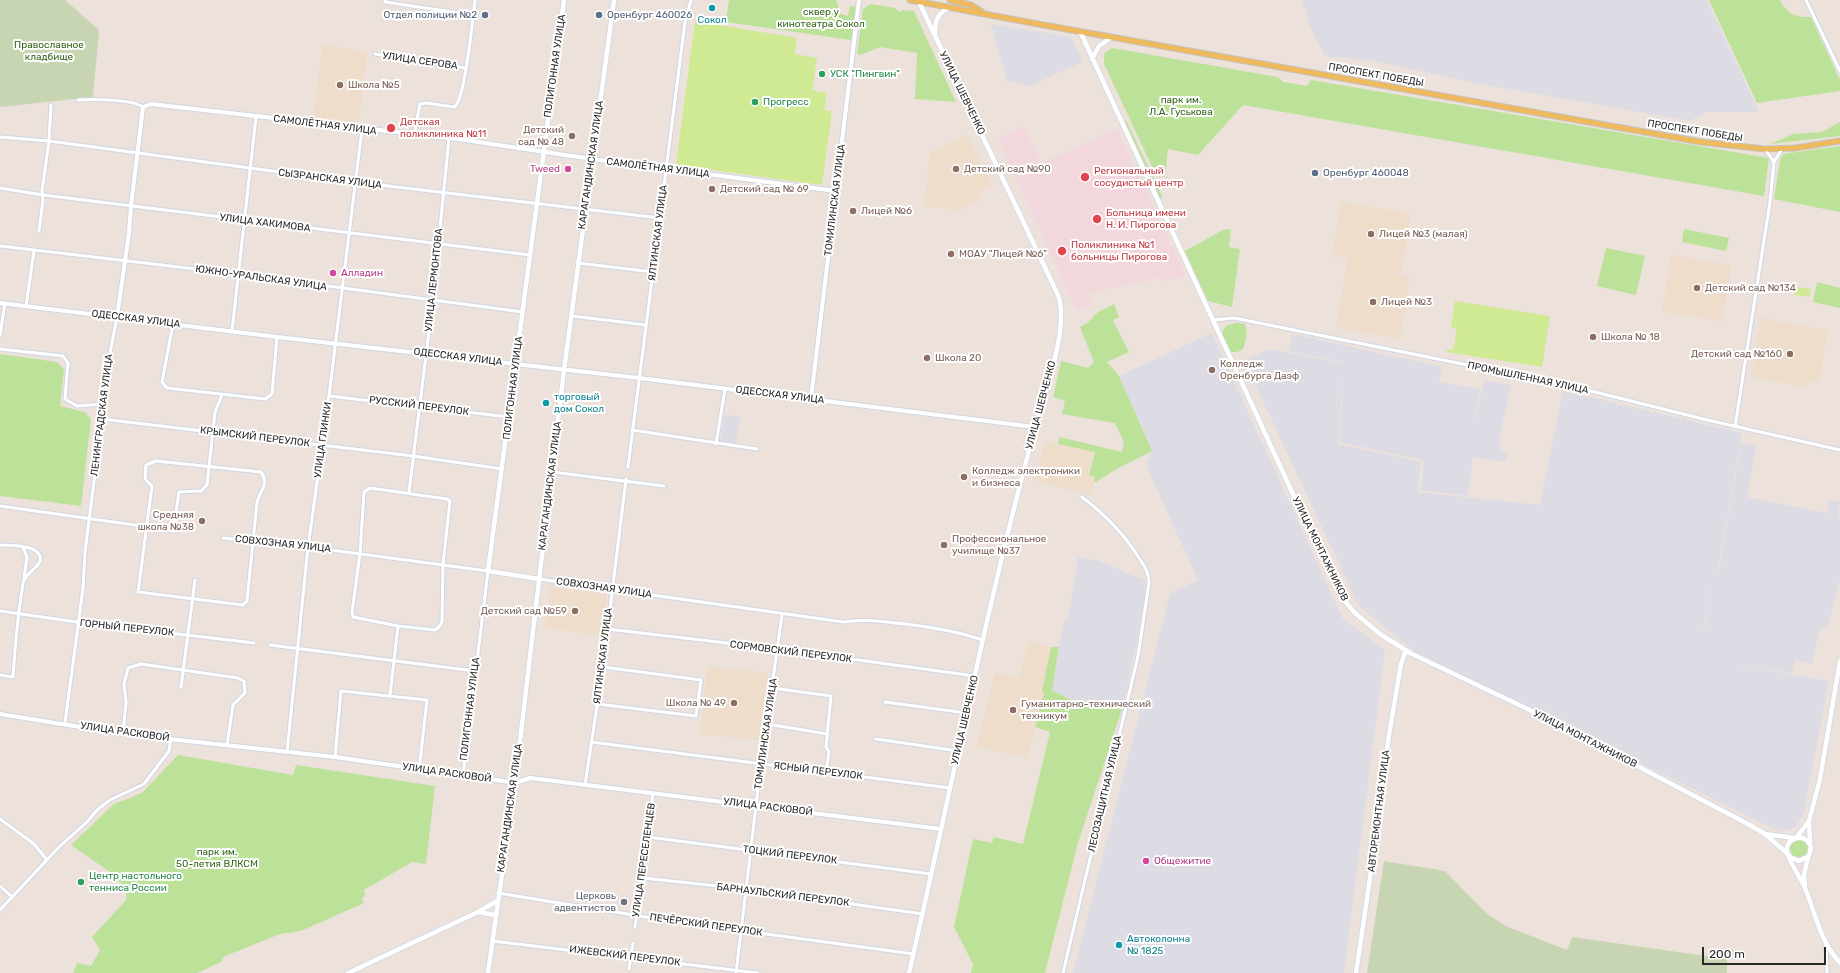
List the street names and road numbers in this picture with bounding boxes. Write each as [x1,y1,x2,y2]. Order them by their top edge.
street label: ПОЛИГОННАЯ УЛИЦА [542,14,568,118]
street label: УЛИЦА ШЕВЧЕНКО [937,49,987,137]
street label: УЛИЦА СЕРОВА [382,50,458,72]
street label: ПРОСПЕКТ ПОБЕДЫ [1327,61,1425,89]
street label: КАРАГАНДИНСКАЯ УЛИЦА [576,100,606,230]
street label: САМОЛЁТНАЯ УЛИЦА [273,113,377,137]
street label: ПРОСПЕКТ ПОБЕДЫ [1646,118,1744,144]
street label: ТОМИЛИНСКАЯ УЛИЦА [822,143,848,257]
street label: САМОЛЁТНАЯ УЛИЦА [606,156,710,180]
street label: СЫЗРАНСКАЯ УЛИЦА [278,167,382,191]
street label: ЯЛТИНСКАЯ УЛИЦА [646,184,670,282]
street label: УЛИЦА ХАКИМОВА [219,211,311,235]
street label: УЛИЦА ЛЕРМОНТОВА [423,228,445,332]
street label: ЮЖНО-УРАЛЬСКАЯ УЛИЦА [194,263,328,293]
street label: ОДЕССКАЯ УЛИЦА [91,308,181,330]
street label: ПОЛИГОННАЯ УЛИЦА [501,336,525,440]
street label: ОДЕССКАЯ УЛИЦА [413,346,503,368]
street label: ЛЕНИНГРАДСКАЯ УЛИЦА [89,353,115,477]
street label: УЛИЦА ШЕВЧЕНКО [1023,359,1059,451]
street label: ПРОМЫШЛЕННАЯ УЛИЦА [1466,359,1590,397]
street label: ОДЕССКАЯ УЛИЦА [735,384,825,406]
street label: РУССКИЙ ПЕРЕУЛОК [368,394,470,418]
street label: УЛИЦА ГЛИНКИ [312,401,334,479]
street label: КАРАГАНДИНСКАЯ УЛИЦА [536,421,564,551]
street label: КРЫМСКИЙ ПЕРЕУЛОК [199,424,311,450]
street label: УЛИЦА МОНТАЖНИКОВ [1289,495,1351,603]
street label: СОВХОЗНАЯ УЛИЦА [234,533,332,555]
street label: СОВХОЗНАЯ УЛИЦА [555,575,653,601]
street label: ЯЛТИНСКАЯ УЛИЦА [591,607,615,705]
street label: ГОРНЫЙ ПЕРЕУЛОК [79,617,175,639]
street label: СОРМОВСКИЙ ПЕРЕУЛОК [729,639,853,665]
street label: ПОЛИГОННАЯ УЛИЦА [458,657,482,761]
street label: УЛИЦА ШЕВЧЕНКО [949,674,981,766]
street label: ТОМИЛИНСКАЯ УЛИЦА [752,677,780,791]
street label: УЛИЦА МОНТАЖНИКОВ [1531,708,1639,770]
street label: УЛИЦА РАСКОВОЙ [80,720,170,744]
street label: ЛЕСОЗАЩИТНАЯ УЛИЦА [1086,735,1124,853]
street label: КАРАГАНДИНСКАЯ УЛИЦА [495,743,525,873]
street label: АВТОРЕМОНТНАЯ УЛИЦА [1366,749,1392,873]
street label: ЯСНЫЙ ПЕРЕУЛОК [773,760,863,782]
street label: УЛИЦА РАСКОВОЙ [402,761,492,785]
street label: УЛИЦА РАСКОВОЙ [723,796,813,818]
street label: УЛИЦА ПЕРЕСЕЛЕНЦЕВ [630,802,658,918]
street label: ТОЦКИЙ ПЕРЕУЛОК [742,843,838,867]
street label: БАРНАУЛЬСКИЙ ПЕРЕУЛОК [716,881,850,909]
street label: ПЕЧЁРСКИЙ ПЕРЕУЛОК [649,911,763,939]
street label: ИЖЕВСКИЙ ПЕРЕУЛОК [569,943,681,969]

